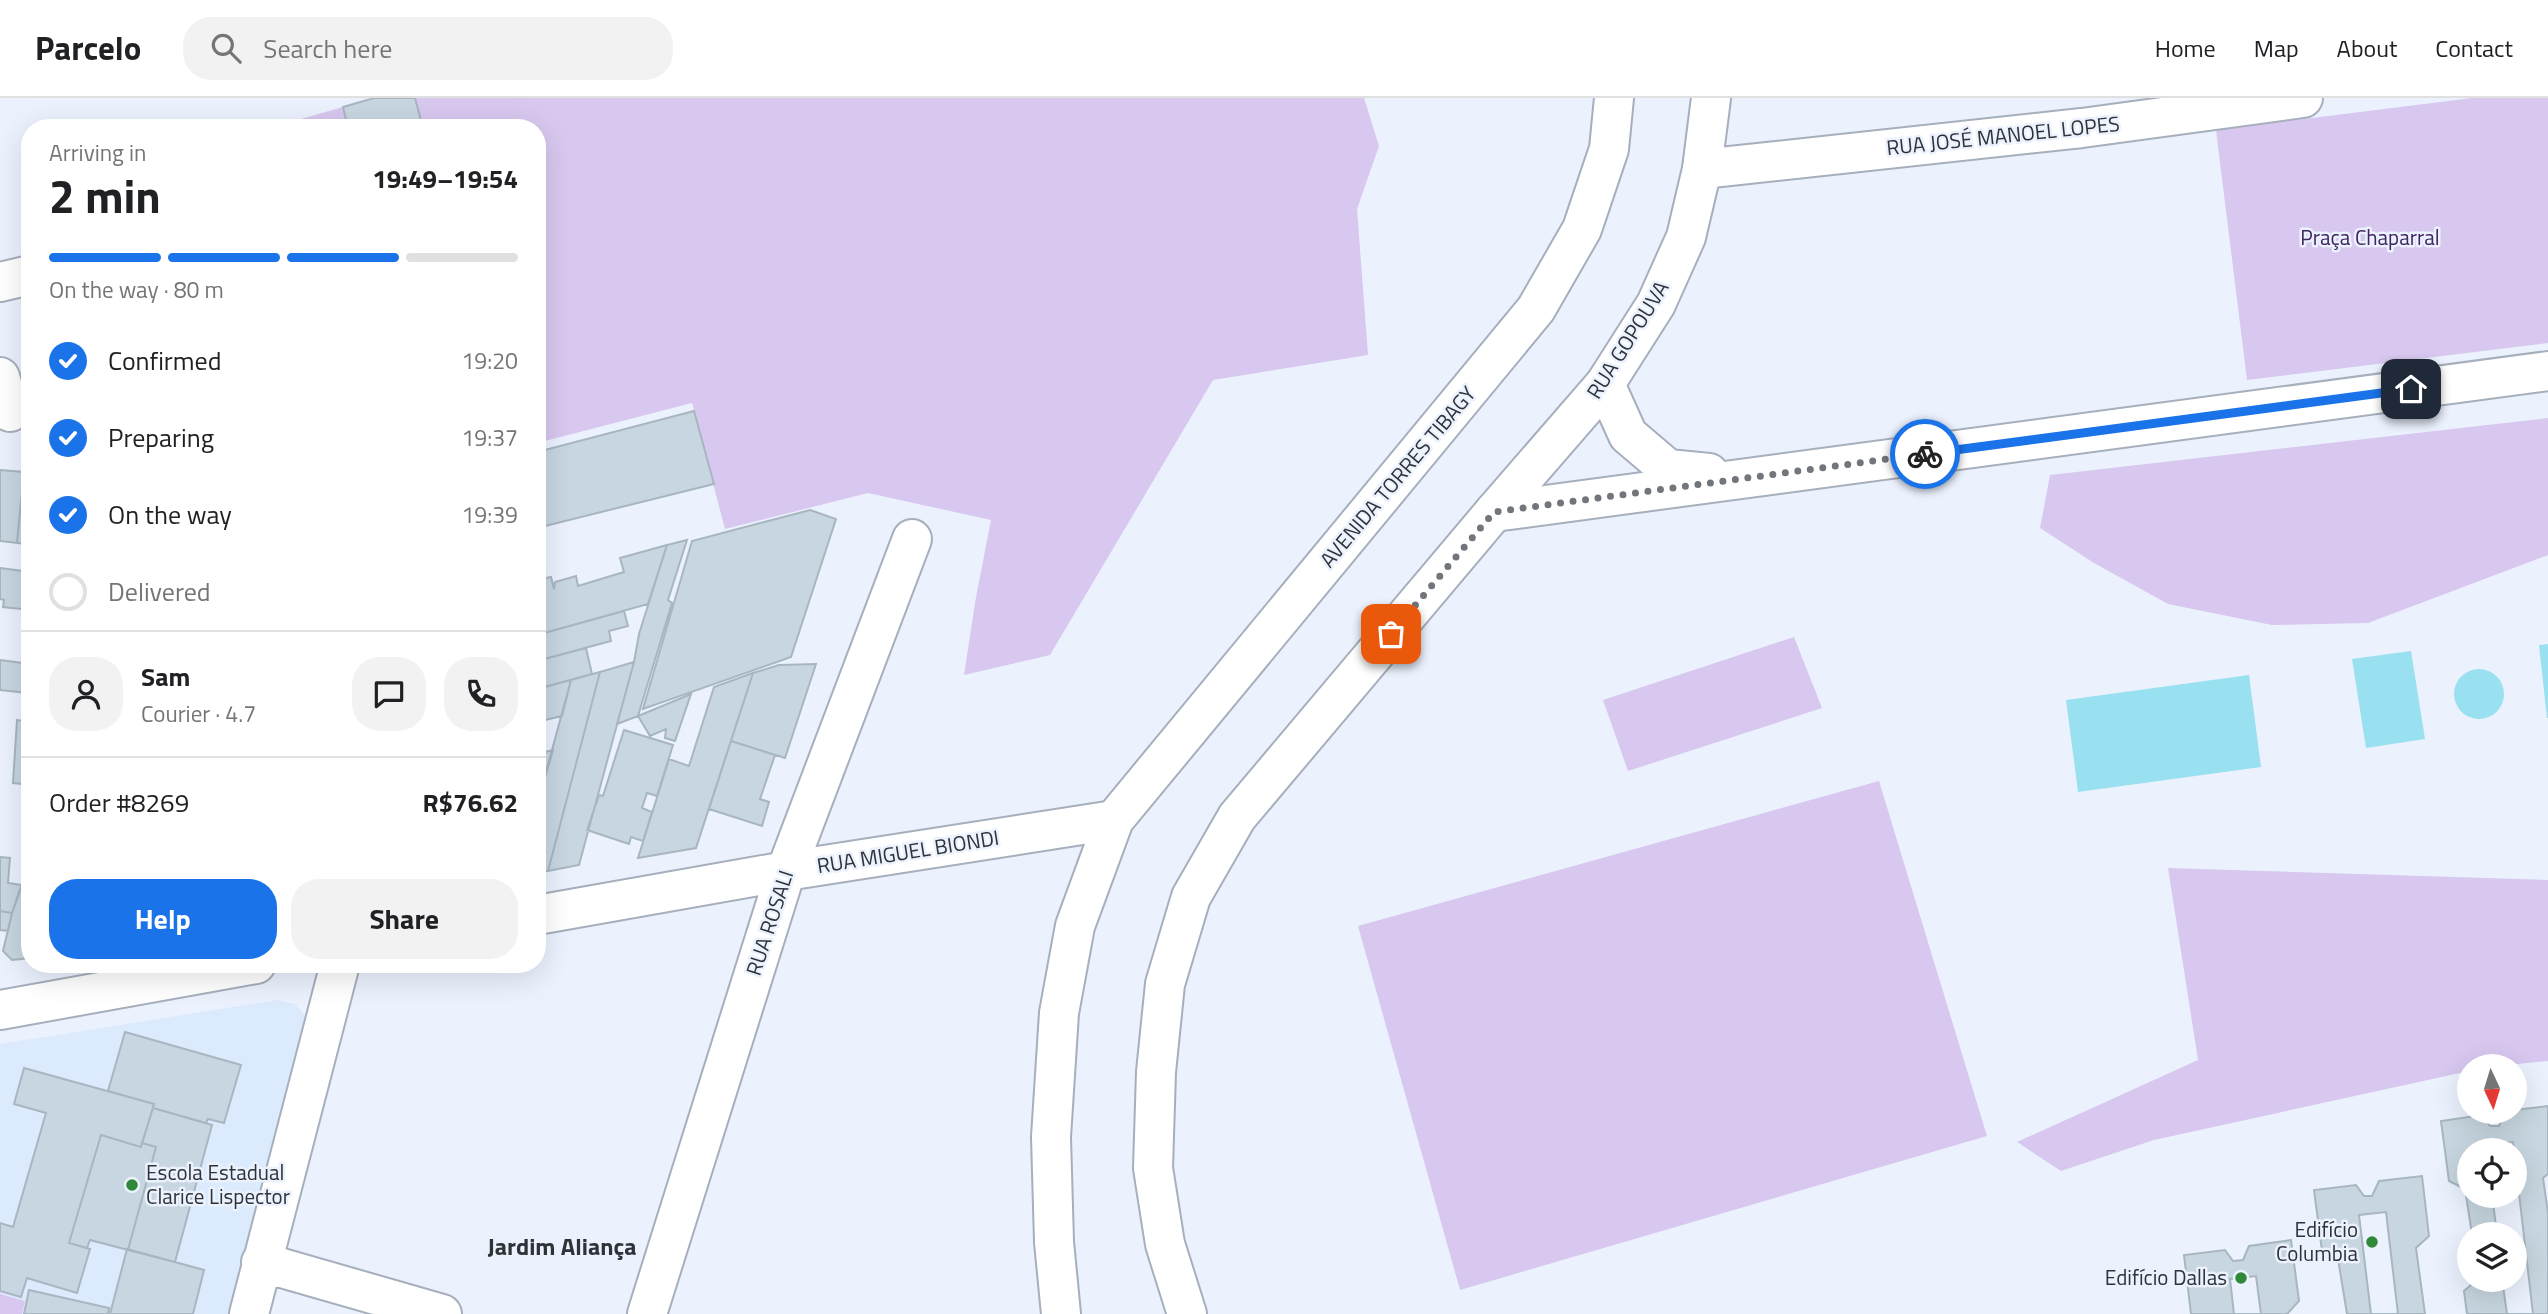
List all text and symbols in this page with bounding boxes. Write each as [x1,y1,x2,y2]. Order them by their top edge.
search box [183,17,673,80]
text: Parcelo [35,23,141,73]
icon: search [207,29,245,67]
text: Search here [263,29,392,68]
text: Home [2155,30,2216,66]
text: Map [2254,30,2299,66]
text: About [2337,30,2397,66]
text: Contact [2435,30,2513,66]
street label: RUA JOSÉ MANOEL LOPES [1885,107,2121,163]
text: Arriving in [49,135,146,170]
text: 19:49–19:54 [372,159,518,198]
text: 2 min [49,161,161,231]
park label: Praça Chaparral [2300,221,2440,253]
text: On the way · 80 m [49,272,224,307]
street label: RUA GOPOUVA [1578,274,1677,405]
text: Confirmed [108,341,222,380]
icon: check [49,342,87,380]
text: 19:20 [461,343,518,378]
pin [2381,359,2441,419]
icon: home [2392,370,2430,408]
street label: AVENIDA TORRES TIBAGY [1312,378,1483,574]
text: Preparing [108,418,214,457]
icon: check [49,419,87,457]
courier [1890,419,1960,489]
text: 19:37 [461,420,518,455]
icon: bike [1906,435,1944,473]
text: On the way [108,495,232,534]
icon: check [49,496,87,534]
text: 19:39 [461,497,518,532]
text: Delivered [108,572,211,611]
pin [1361,604,1421,664]
icon: bag [1372,615,1410,653]
button: person [49,657,123,731]
text: Sam [141,657,190,696]
button: chat [352,657,426,731]
button: phone [444,657,518,731]
text: Courier · 4.7 [141,696,256,731]
text: Order #8269 [49,783,189,822]
text: R$76.62 [422,783,518,822]
street label: RUA MIGUEL BIONDI [815,821,1001,881]
street label: RUA ROSALI [737,866,801,980]
button: Help [49,879,277,959]
button: Share [291,879,518,959]
north arrow [2457,1054,2527,1124]
map controls [2457,1054,2527,1292]
button: locate [2457,1138,2527,1208]
place label: Escola Estadual Clarice Lispector [146,1156,290,1212]
marker: Escola Estadual Clarice Lispector [124,1177,140,1193]
place label: Edifício Columbia [2276,1213,2358,1269]
button: layers [2457,1222,2527,1292]
district label: Jardim Aliança [488,1228,636,1264]
marker: Edifício Columbia [2364,1234,2380,1250]
place label: Edifício Dallas [2105,1261,2227,1293]
marker: Edifício Dallas [2233,1270,2249,1286]

